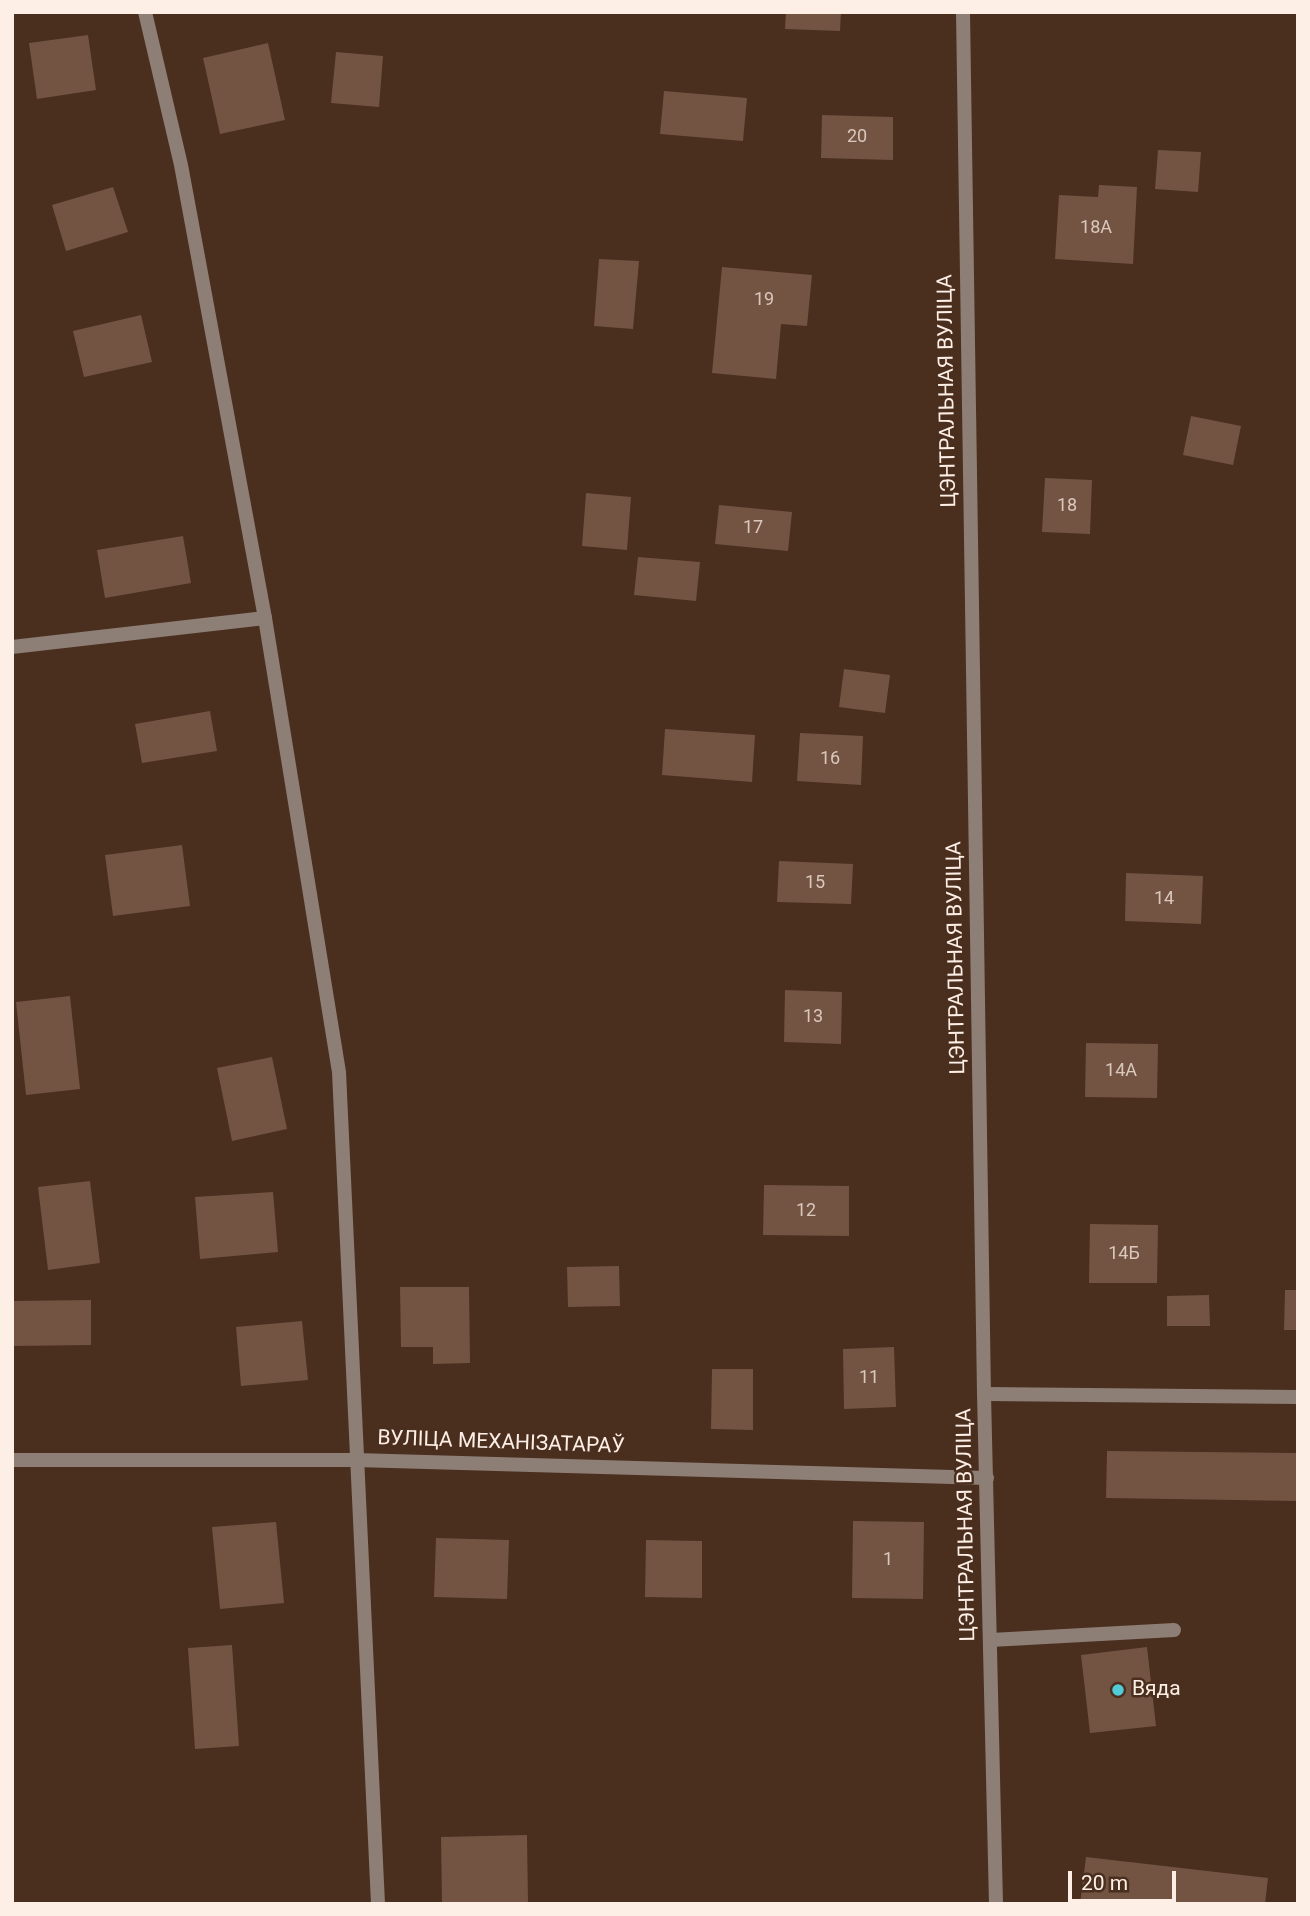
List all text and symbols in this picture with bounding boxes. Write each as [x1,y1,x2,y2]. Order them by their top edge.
house number: 20 [847,126,867,148]
house number: 18А [1080,217,1112,239]
street label: ЦЭНТРАЛЬНАЯ ВУЛІЦА [933,274,963,508]
house number: 19 [754,289,774,311]
house number: 18 [1057,495,1077,517]
house number: 17 [743,517,763,539]
house number: 16 [820,748,840,770]
street label: ЦЭНТРАЛЬНАЯ ВУЛІЦА [942,841,972,1075]
house number: 15 [805,872,825,894]
house number: 14 [1154,888,1174,910]
house number: 13 [803,1006,823,1028]
house number: 14А [1105,1060,1137,1082]
house number: 12 [796,1200,816,1222]
house number: 14Б [1108,1243,1140,1265]
house number: 11 [859,1367,879,1389]
street label: ЦЭНТРАЛЬНАЯ ВУЛІЦА [952,1408,982,1642]
street label: ВУЛІЦА МЕХАНІЗАТАРАЎ [377,1426,625,1460]
house number: 1 [883,1549,893,1571]
place label: Вяда [1132,1677,1181,1703]
marker: Вяда [1110,1682,1126,1698]
scale bar [1072,1856,1180,1900]
text: 20 m [1081,1871,1128,1895]

